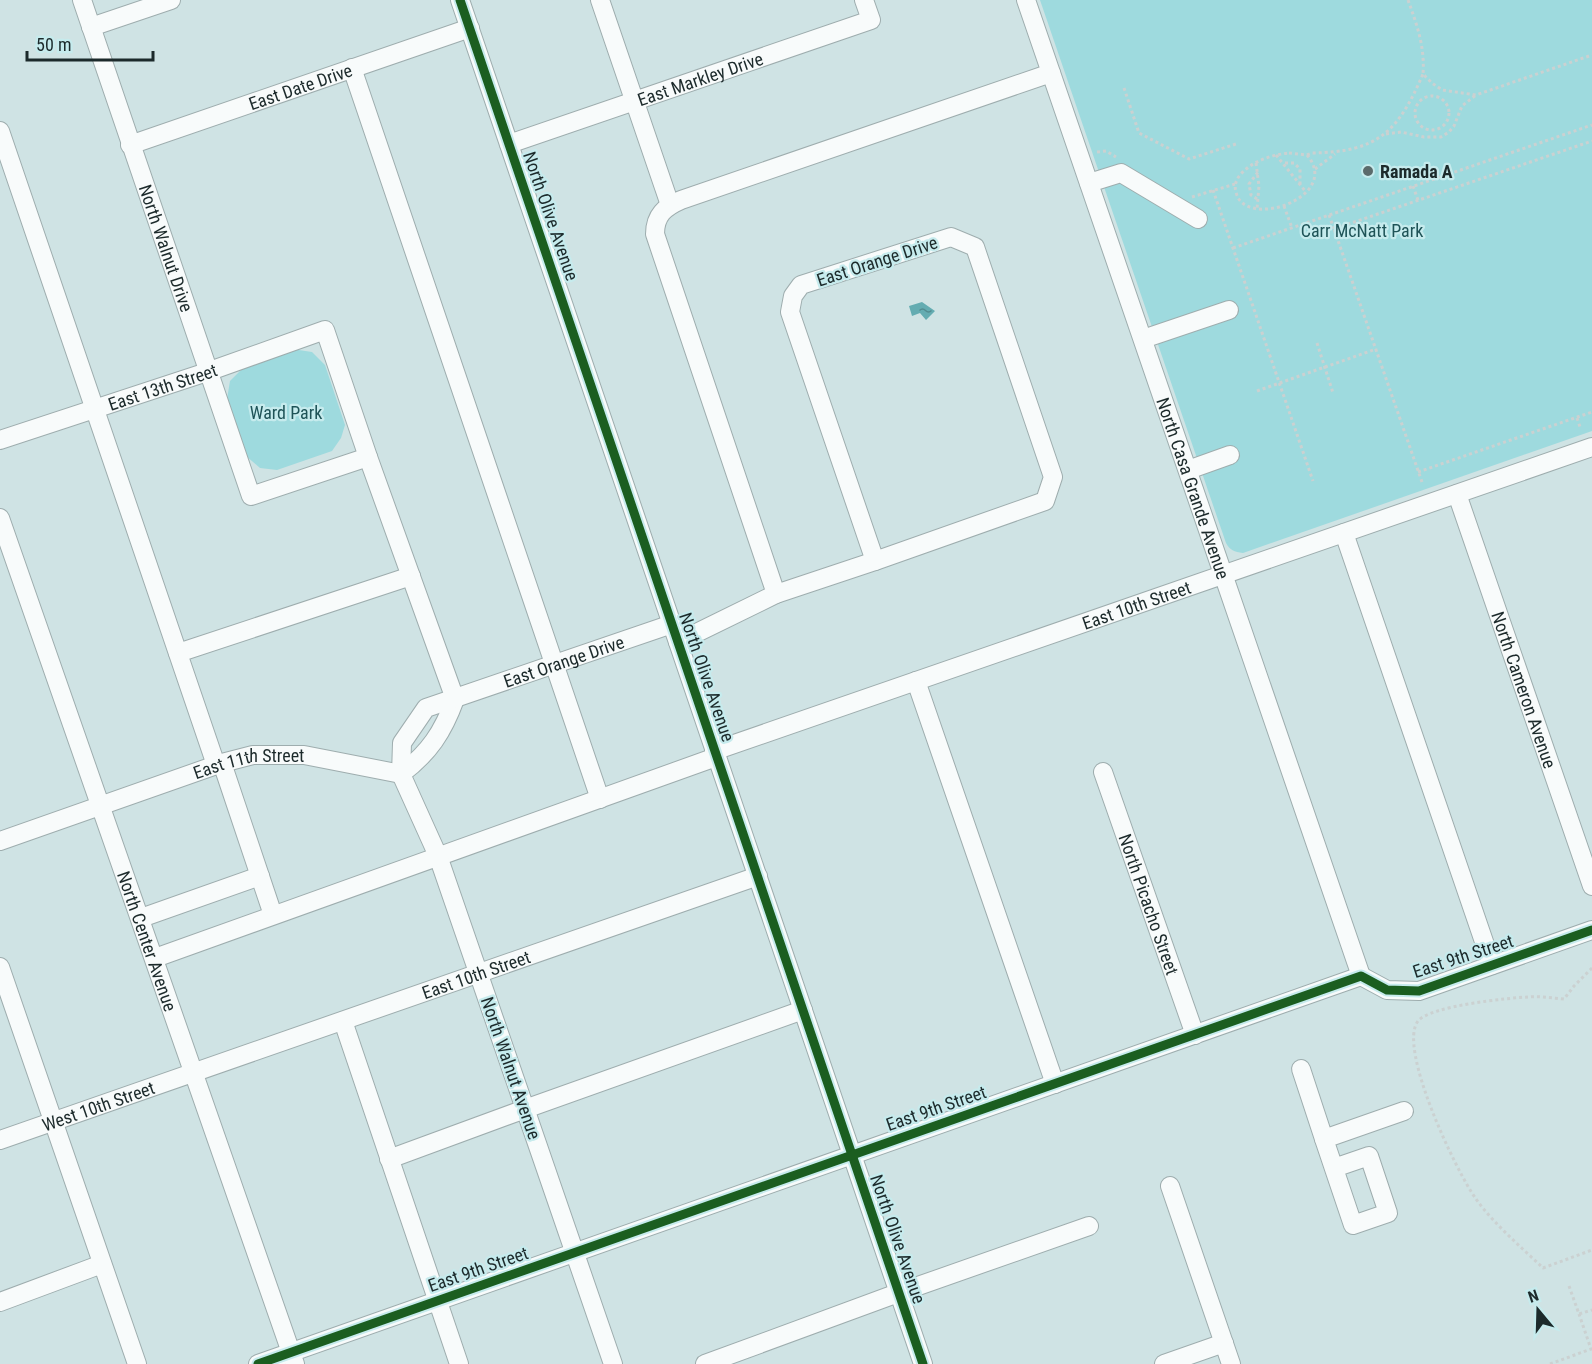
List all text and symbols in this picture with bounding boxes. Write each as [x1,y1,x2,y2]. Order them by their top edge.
scale bar [27,24,153,62]
text: 50 m [36,34,71,55]
street label: East Markley Drive [635,47,766,110]
street label: East Date Drive [246,59,355,114]
street label: North Olive Avenue [519,149,583,283]
place label: Ramada A [1380,161,1453,182]
marker: Ramada A [1361,164,1375,178]
street label: North Walnut Drive [135,182,198,314]
park label: Carr McNatt Park [1301,220,1423,241]
street label: East Orange Drive [814,232,940,290]
street label: East 13th Street [105,359,220,414]
street label: North Casa Grande Avenue [1153,394,1234,582]
park label: Ward Park [250,402,322,423]
street label: East 10th Street [1079,576,1193,633]
street label: North Cameron Avenue [1488,609,1561,771]
street label: North Olive Avenue [675,610,739,744]
street label: East Orange Drive [500,631,626,691]
street label: East 11th Street [190,745,304,783]
street label: North Picacho Street [1115,831,1184,977]
street label: North Center Avenue [113,868,182,1014]
street label: East 9th Street [1410,930,1516,982]
street label: East 10th Street [419,946,533,1003]
street label: North Walnut Avenue [477,994,545,1142]
street label: West 10th Street [39,1077,157,1135]
street label: East 9th Street [883,1081,989,1135]
street label: North Olive Avenue [866,1172,930,1306]
street label: East 9th Street [425,1242,531,1296]
north arrow [1508,1280,1568,1340]
text: N [1526,1286,1541,1307]

